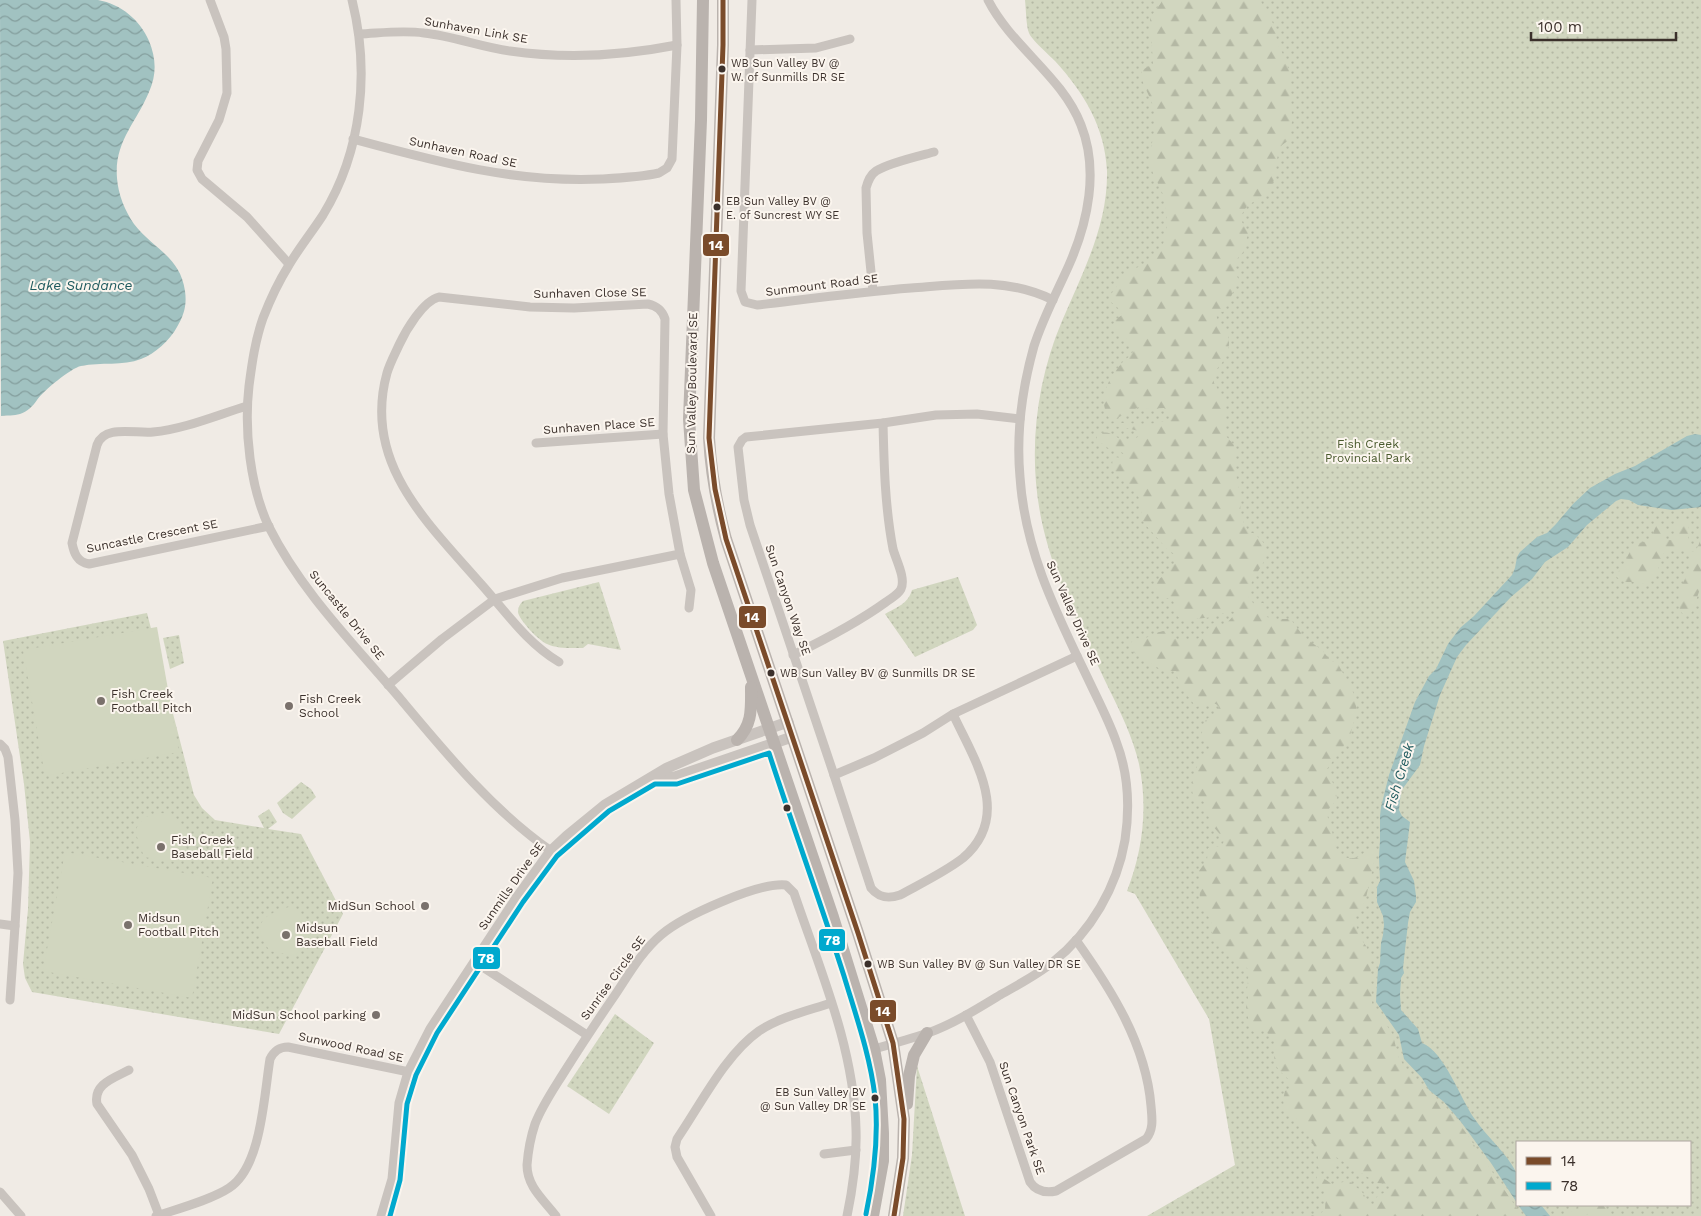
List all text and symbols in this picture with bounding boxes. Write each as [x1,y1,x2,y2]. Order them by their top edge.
scale bar [1531,10,1676,42]
street label: Sunhaven Link SE [423,14,529,46]
text: 100 m [1538,18,1582,36]
place label: WB Sun Valley BV @ W. of Sunmills DR SE [731,57,845,84]
marker: WB Sun Valley BV @ W. of Sunmills DR SE [717,64,727,74]
street label: Sunhaven Road SE [408,134,519,170]
place label: EB Sun Valley BV @ E. of Suncrest WY SE [726,195,839,222]
marker: EB Sun Valley BV @ E. of Suncrest WY SE [712,202,722,212]
line badge: 14 [702,233,730,257]
text: 14 [708,237,724,253]
street label: Sunmount Road SE [765,271,880,299]
water label: Lake Sundance [29,277,133,293]
street label: Sunhaven Close SE [533,285,647,301]
street label: Sun Valley Boulevard SE [684,312,700,454]
street label: Sunhaven Place SE [543,415,656,437]
park label: Fish Creek Provincial Park [1325,437,1411,465]
street label: Suncastle Crescent SE [85,516,219,556]
street label: Sun Canyon Way SE [762,543,814,658]
street label: Sun Valley Drive SE [1044,558,1103,668]
street label: Suncastle Drive SE [307,567,388,663]
line badge: 14 [738,605,767,629]
text: 14 [744,609,760,625]
place label: WB Sun Valley BV @ Sunmills DR SE [780,667,975,680]
marker: WB Sun Valley BV @ Sunmills DR SE [766,668,776,678]
place label: Fish Creek Football Pitch [111,687,192,715]
place label: Fish Creek School [299,692,361,720]
marker: Fish Creek Football Pitch [95,695,107,707]
marker: Fish Creek School [283,700,295,712]
water label: Fish Creek [1381,741,1417,813]
unlabelled marker [782,803,792,813]
place label: Fish Creek Baseball Field [171,833,253,861]
street label: Sunmills Drive SE [475,839,547,933]
marker: Fish Creek Baseball Field [155,841,167,853]
place label: MidSun School [328,899,415,913]
marker: MidSun School [419,900,431,912]
place label: Midsun Football Pitch [138,911,219,939]
marker: Midsun Football Pitch [122,919,134,931]
place label: Midsun Baseball Field [296,921,378,949]
line badge: 78 [818,928,846,952]
marker: Midsun Baseball Field [280,929,292,941]
text: 78 [823,932,841,948]
street label: Sunrise Circle SE [578,933,648,1023]
line badge: 78 [472,946,501,970]
text: 78 [477,950,495,966]
place label: WB Sun Valley BV @ Sun Valley DR SE [877,958,1081,971]
marker: WB Sun Valley BV @ Sun Valley DR SE [863,959,873,969]
line badge: 14 [869,999,897,1023]
text: 14 [875,1003,891,1019]
place label: MidSun School parking [232,1008,367,1022]
marker: MidSun School parking [370,1009,382,1021]
street label: Sunwood Road SE [297,1029,405,1065]
street label: Sun Canyon Park SE [996,1060,1048,1177]
place label: EB Sun Valley BV @ Sun Valley DR SE [760,1086,866,1113]
marker: EB Sun Valley BV @ Sun Valley DR SE [870,1093,880,1103]
legend [1516,1141,1691,1206]
text: 14 [1561,1152,1576,1170]
text: 78 [1561,1177,1578,1195]

